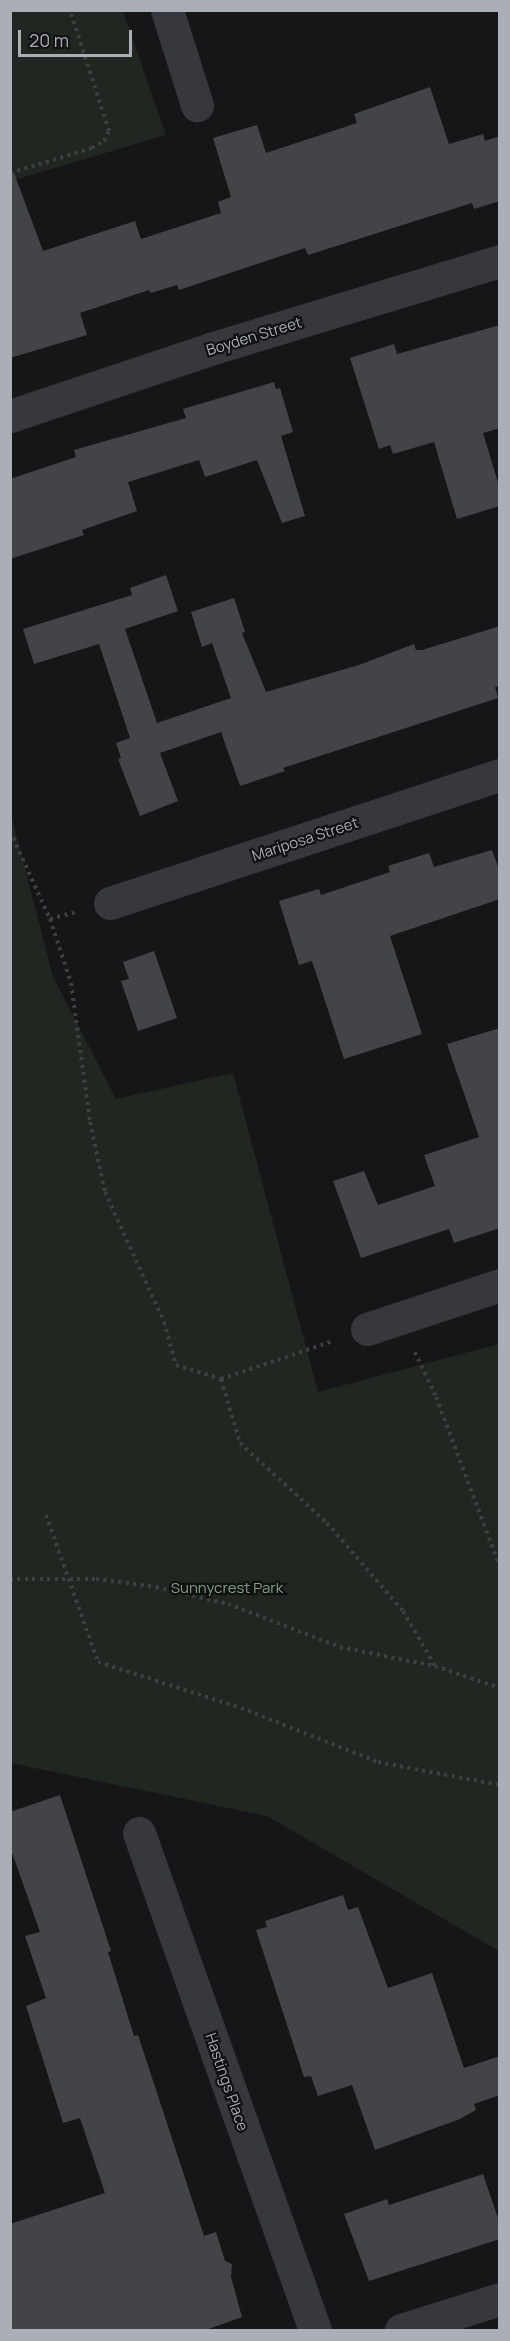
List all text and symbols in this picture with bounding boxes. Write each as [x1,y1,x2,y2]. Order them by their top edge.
scale bar [21,18,135,56]
text: 20 m [29,28,69,52]
street label: Boyden Street [204,313,304,359]
street label: Mariposa Street [250,813,360,865]
park label: Sunnycrest Park [171,1579,283,1597]
street label: Hastings Place [202,2031,252,2133]

